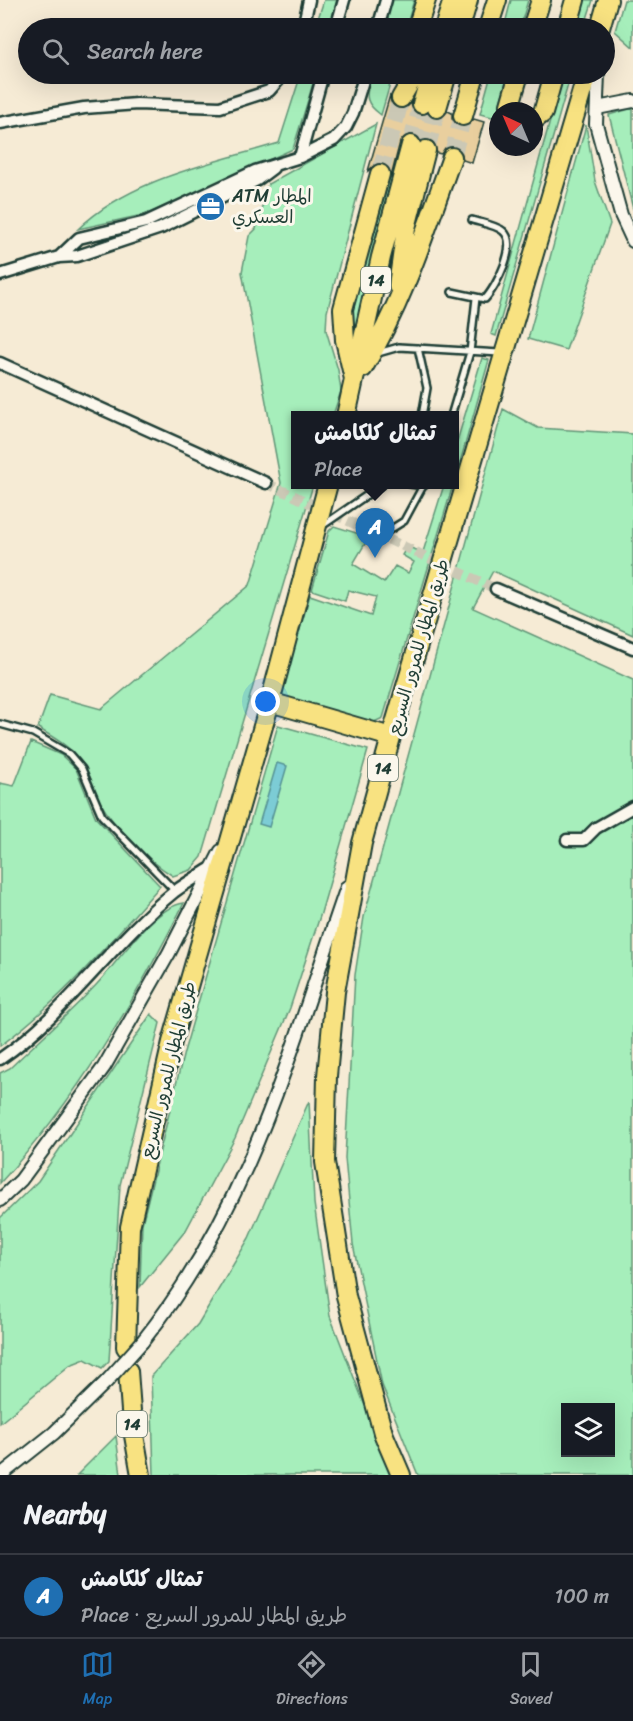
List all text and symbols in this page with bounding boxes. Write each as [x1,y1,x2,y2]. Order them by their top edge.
search box [18,18,615,84]
text: Search here [87,32,203,71]
icon: search [39,35,72,68]
north arrow [489,102,543,156]
place label: ATM المطار العسكري [231,180,312,233]
office icon: ATM المطار العسكري [195,190,227,222]
road number: 14 [361,267,391,293]
popup [291,411,459,489]
text: تمثال كلكامش [314,413,436,452]
text: Place [314,452,362,487]
pin: A [356,508,394,558]
street label: طريق المطار للمرور السريع [378,555,458,739]
your location [251,687,280,716]
road number: 14 [368,755,398,781]
street label: طريق المطار للمرور السريع [130,978,206,1162]
map controls [561,1403,615,1457]
button: layers [561,1403,615,1457]
road number: 14 [117,1411,147,1437]
text: Nearby [24,1491,106,1537]
text: تمثال كلكامش [81,1559,203,1598]
text: A [37,1579,50,1614]
text: 100 m [555,1579,609,1614]
text: Place · طريق المطار للمرور السريع [81,1598,347,1633]
tab: Map [81,1648,114,1713]
tab: Directions [276,1648,348,1713]
tab: Saved [510,1648,552,1713]

